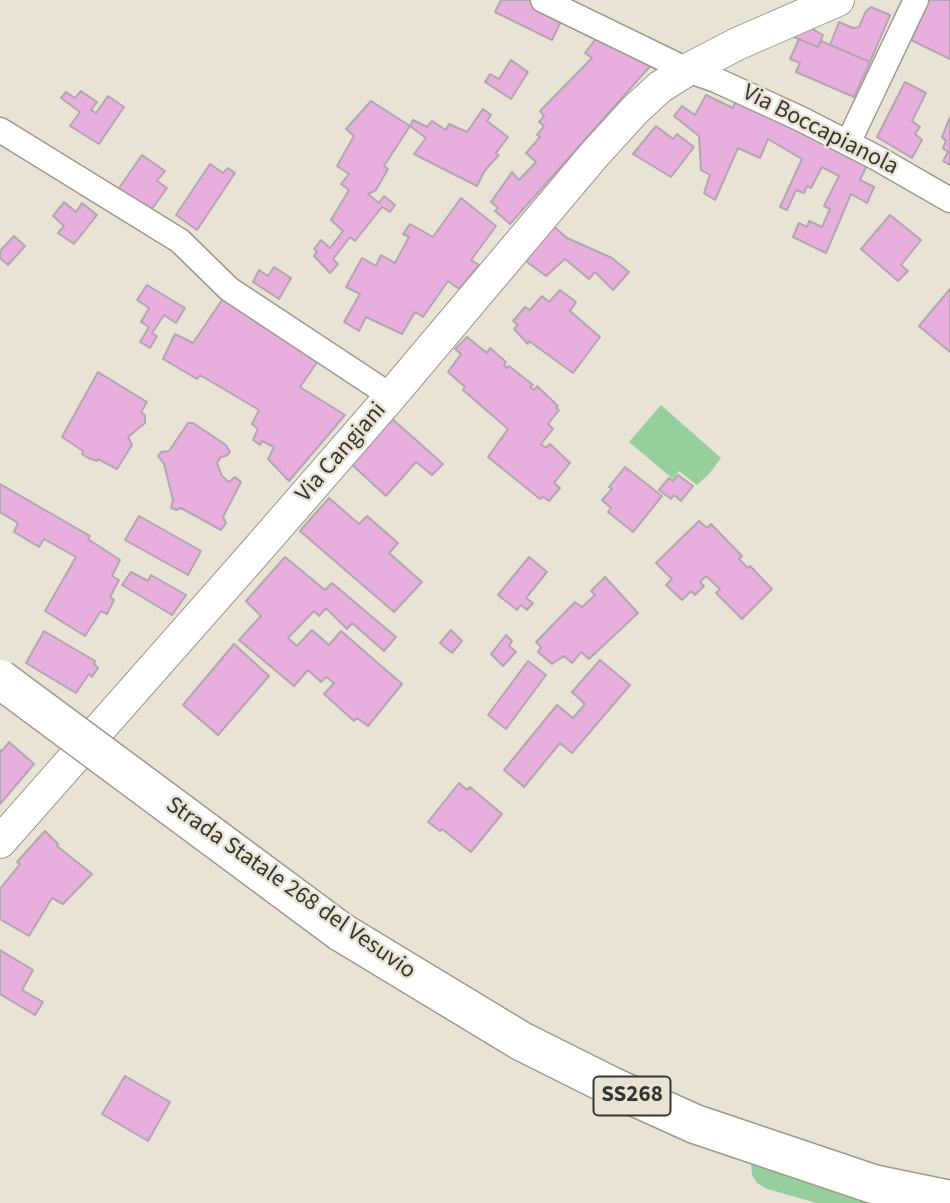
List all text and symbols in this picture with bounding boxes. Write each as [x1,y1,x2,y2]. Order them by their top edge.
street label: Via Boccapianola [737,79,903,183]
street label: Via Cangiani [291,397,393,509]
street label: Strada Statale 268 del Vesuvio [160,792,420,986]
road number: SS268 [594,1077,670,1116]

